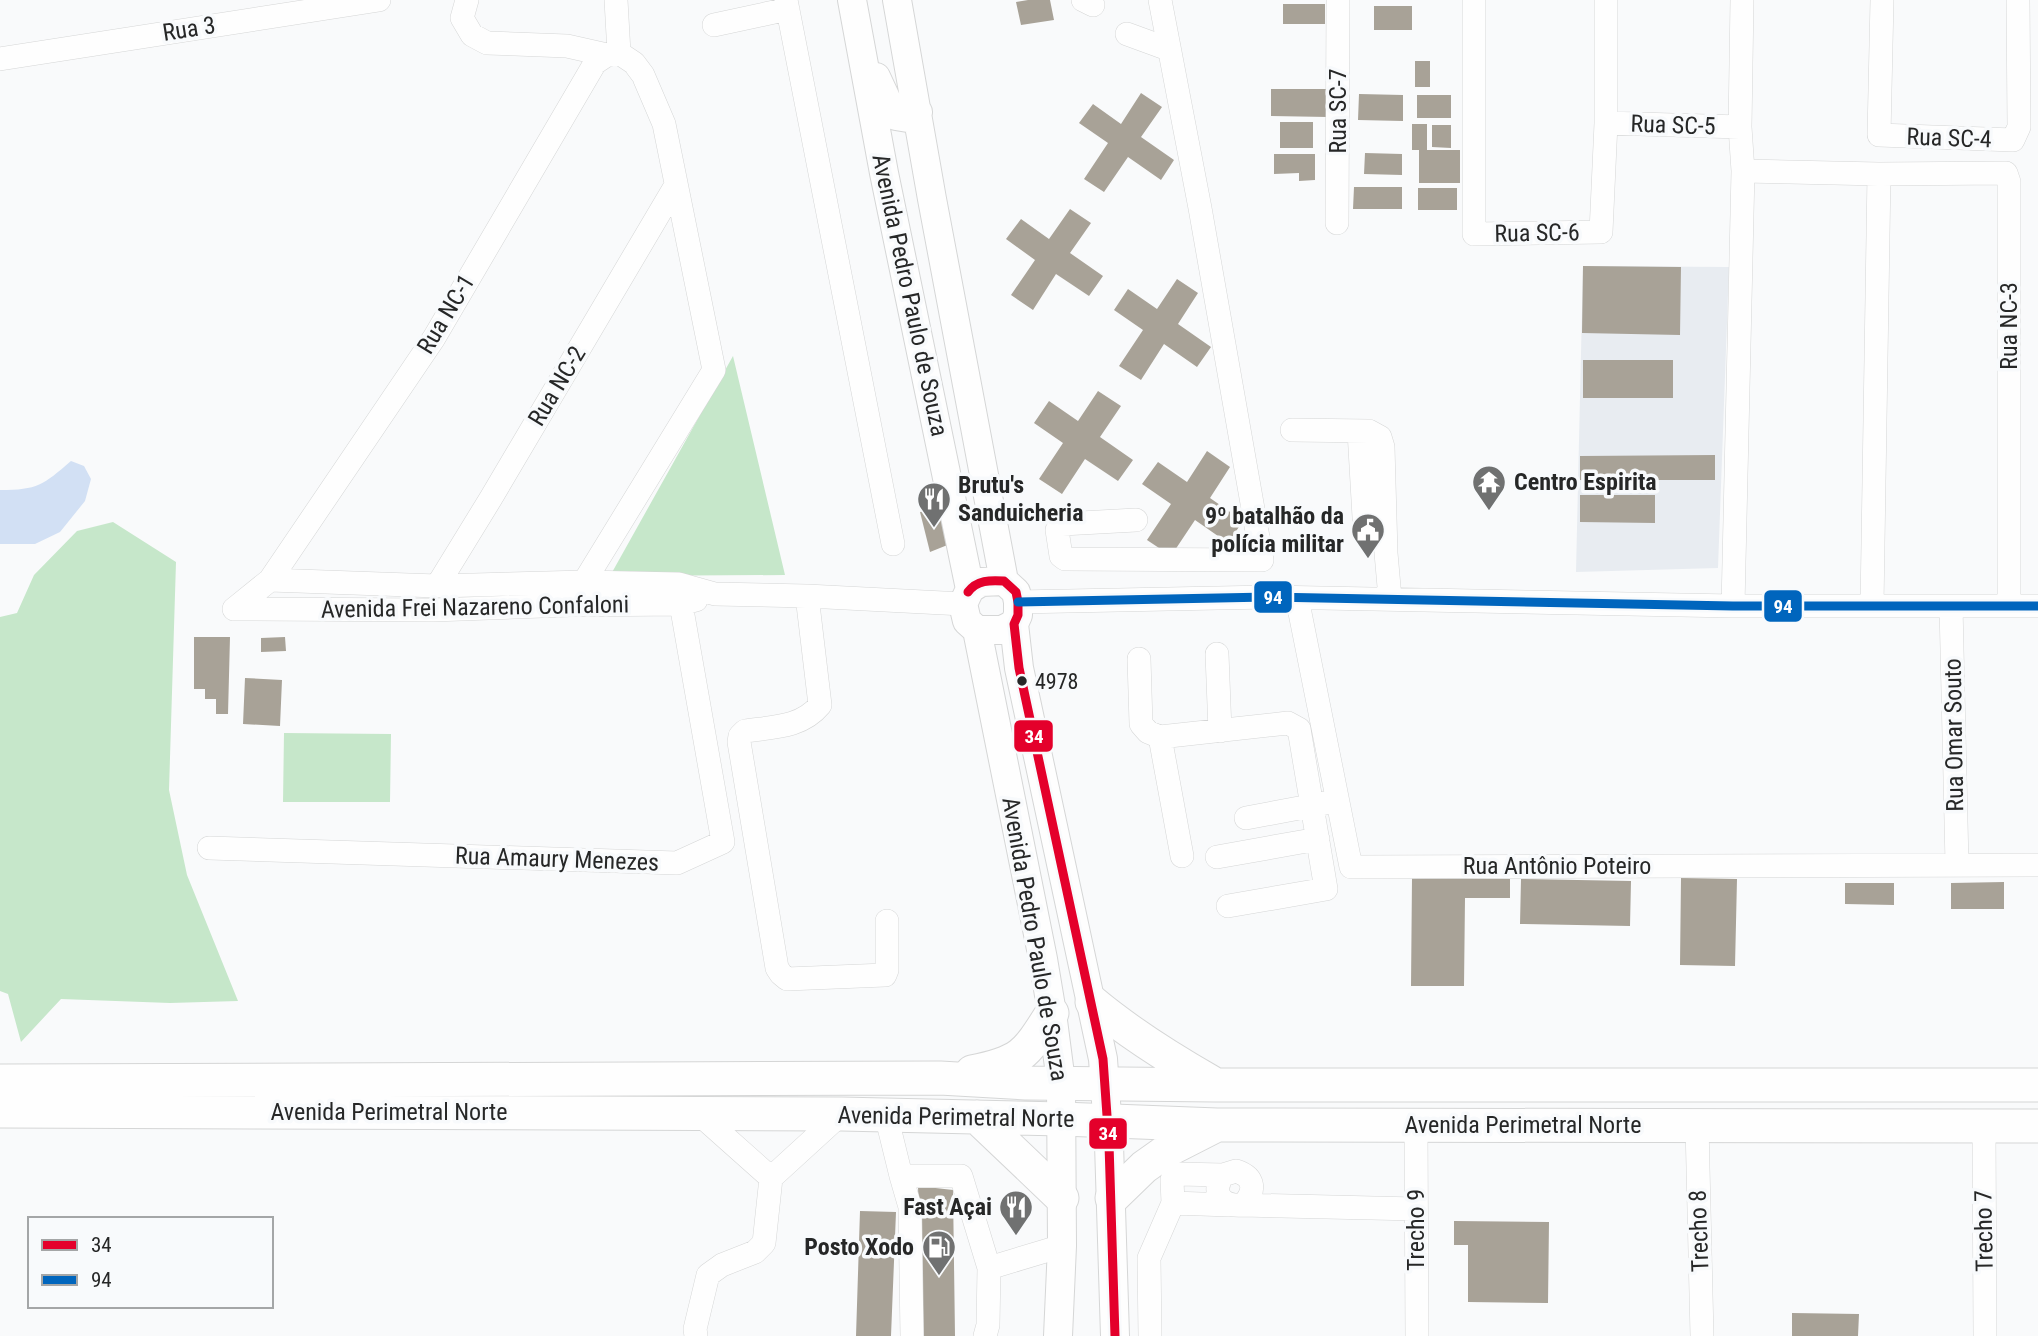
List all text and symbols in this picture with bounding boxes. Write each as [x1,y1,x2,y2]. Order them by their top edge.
street label: Rua 3 [161,11,217,47]
street label: Rua SC-7 [1324,68,1352,154]
street label: Rua SC-5 [1630,110,1716,140]
street label: Rua SC-4 [1906,123,1992,153]
street label: Avenida Pedro Paulo de Souza [866,151,954,439]
street label: Rua SC-6 [1494,218,1580,248]
street label: Rua NC-1 [411,269,481,359]
street label: Rua NC-3 [1995,282,2023,370]
street label: Rua NC-2 [522,341,592,431]
temple icon: Centro Espirita [1470,463,1508,512]
place label: Centro Espirita [1514,468,1657,496]
place label: Brutu's Sanduicheria [958,471,1083,527]
restaurant icon: Brutu's Sanduicheria [915,480,953,529]
place label: 9º batalhão da polícia militar [1205,502,1344,558]
public building icon: 9º batalhão da polícia militar [1349,511,1387,560]
line badge: 94 [1253,580,1293,614]
text: 94 [1263,586,1283,609]
line badge: 94 [1763,589,1803,623]
street label: Avenida Frei Nazareno Confaloni [321,590,629,624]
text: 94 [1773,595,1793,618]
street label: Rua Omar Souto [1939,658,1969,812]
place label: 4978 [1035,669,1078,694]
marker: 4978 [1015,674,1029,688]
line badge: 34 [1013,719,1054,753]
text: 34 [1024,725,1044,748]
street label: Avenida Pedro Paulo de Souza [996,795,1074,1083]
street label: Rua Amaury Menezes [454,841,660,877]
street label: Rua Antônio Poteiro [1463,852,1651,880]
street label: Avenida Perimetral Norte [271,1098,507,1126]
street label: Avenida Perimetral Norte [837,1101,1075,1133]
street label: Avenida Perimetral Norte [1405,1111,1641,1139]
line badge: 34 [1088,1117,1128,1150]
text: 34 [1098,1122,1118,1145]
restaurant icon: Fast Açai [997,1188,1035,1237]
street label: Trecho 9 [1402,1189,1430,1271]
street label: Trecho 8 [1684,1190,1714,1272]
street label: Trecho 7 [1969,1190,1999,1272]
place label: Fast Açai [903,1193,992,1221]
legend [28,1217,273,1308]
fuel station icon: Posto Xodo [920,1228,958,1277]
text: 34 [91,1233,112,1257]
place label: Posto Xodo [804,1233,914,1261]
text: 94 [91,1268,112,1292]

